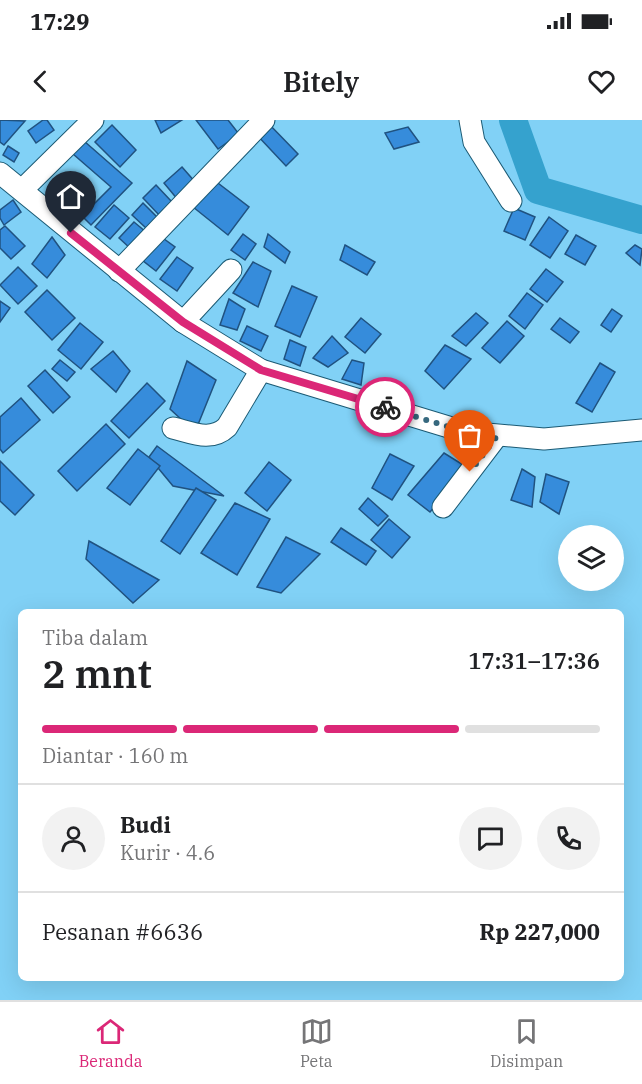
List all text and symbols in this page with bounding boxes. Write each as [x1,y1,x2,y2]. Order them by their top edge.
text: 17:29 [30,7,89,36]
text: Bitely [283,64,359,99]
icon: back [24,65,57,98]
icon: heart [585,65,618,98]
pin [45,171,96,233]
icon: home [54,180,87,213]
courier [355,377,415,437]
icon: bike [369,391,402,424]
pin [444,410,495,472]
icon: bag [453,419,486,452]
map controls [558,525,624,591]
button: layers [558,525,624,591]
text: Tiba dalam [42,624,148,651]
text: 17:31–17:36 [468,646,600,675]
text: 2 mnt [42,648,152,699]
text: Diantar · 160 m [42,742,188,769]
button: person [42,807,105,870]
button: chat [459,807,522,870]
button: phone [537,807,600,870]
text: Budi [120,810,171,839]
text: Kurir · 4.6 [120,839,215,866]
text: Pesanan #6636 [42,917,203,946]
text: Rp 227,000 [479,917,600,946]
tab: Beranda [79,1015,142,1071]
tab: Peta [300,1015,333,1071]
tab: Disimpan [490,1015,563,1071]

